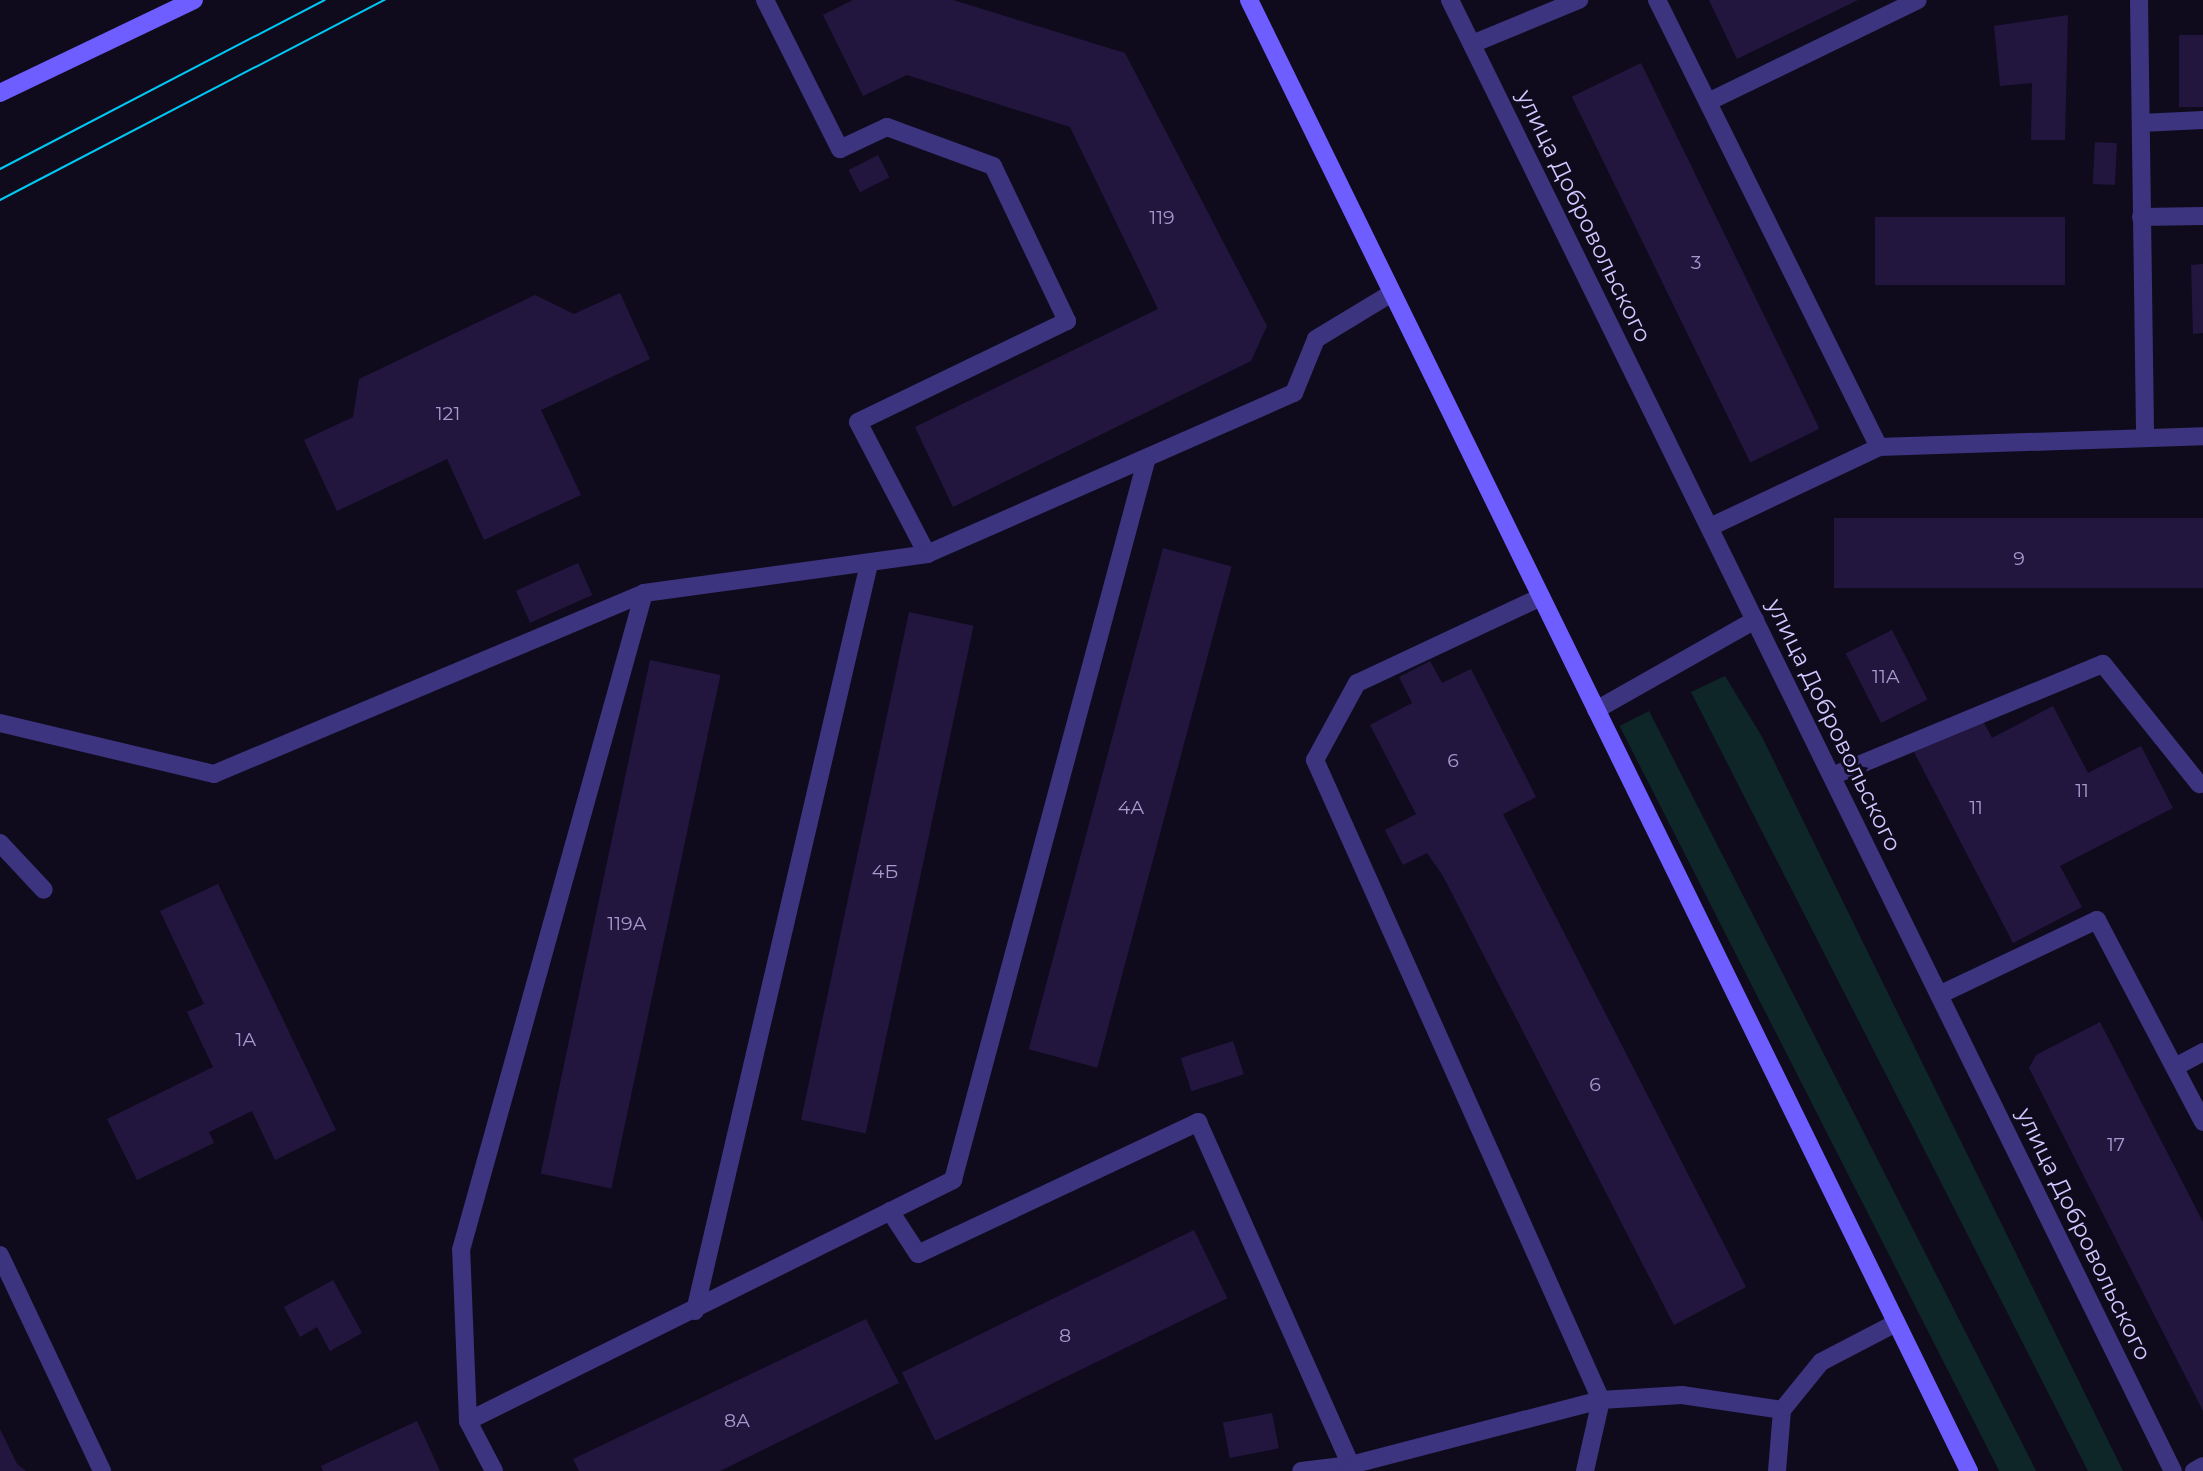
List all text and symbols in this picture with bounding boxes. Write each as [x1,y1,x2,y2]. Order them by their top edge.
street label: улица Добровольского [1511,85,1657,347]
house number: 119 [1149,207,1175,229]
house number: 3 [1691,252,1701,274]
house number: 121 [436,403,460,425]
house number: 9 [2013,548,2025,570]
street label: улица Добровольского [1761,594,1907,856]
house number: 11А [1872,666,1900,688]
house number: 6 [1447,750,1459,772]
house number: 11 [2075,780,2089,802]
house number: 4А [1118,797,1144,819]
house number: 11 [1969,797,1983,819]
house number: 4Б [872,861,898,883]
house number: 119А [607,913,647,935]
house number: 1А [236,1029,256,1051]
house number: 6 [1589,1074,1601,1096]
street label: улица Добровольского [2011,1103,2157,1365]
house number: 17 [2107,1134,2125,1156]
house number: 8 [1059,1325,1071,1347]
house number: 8А [724,1410,750,1432]

